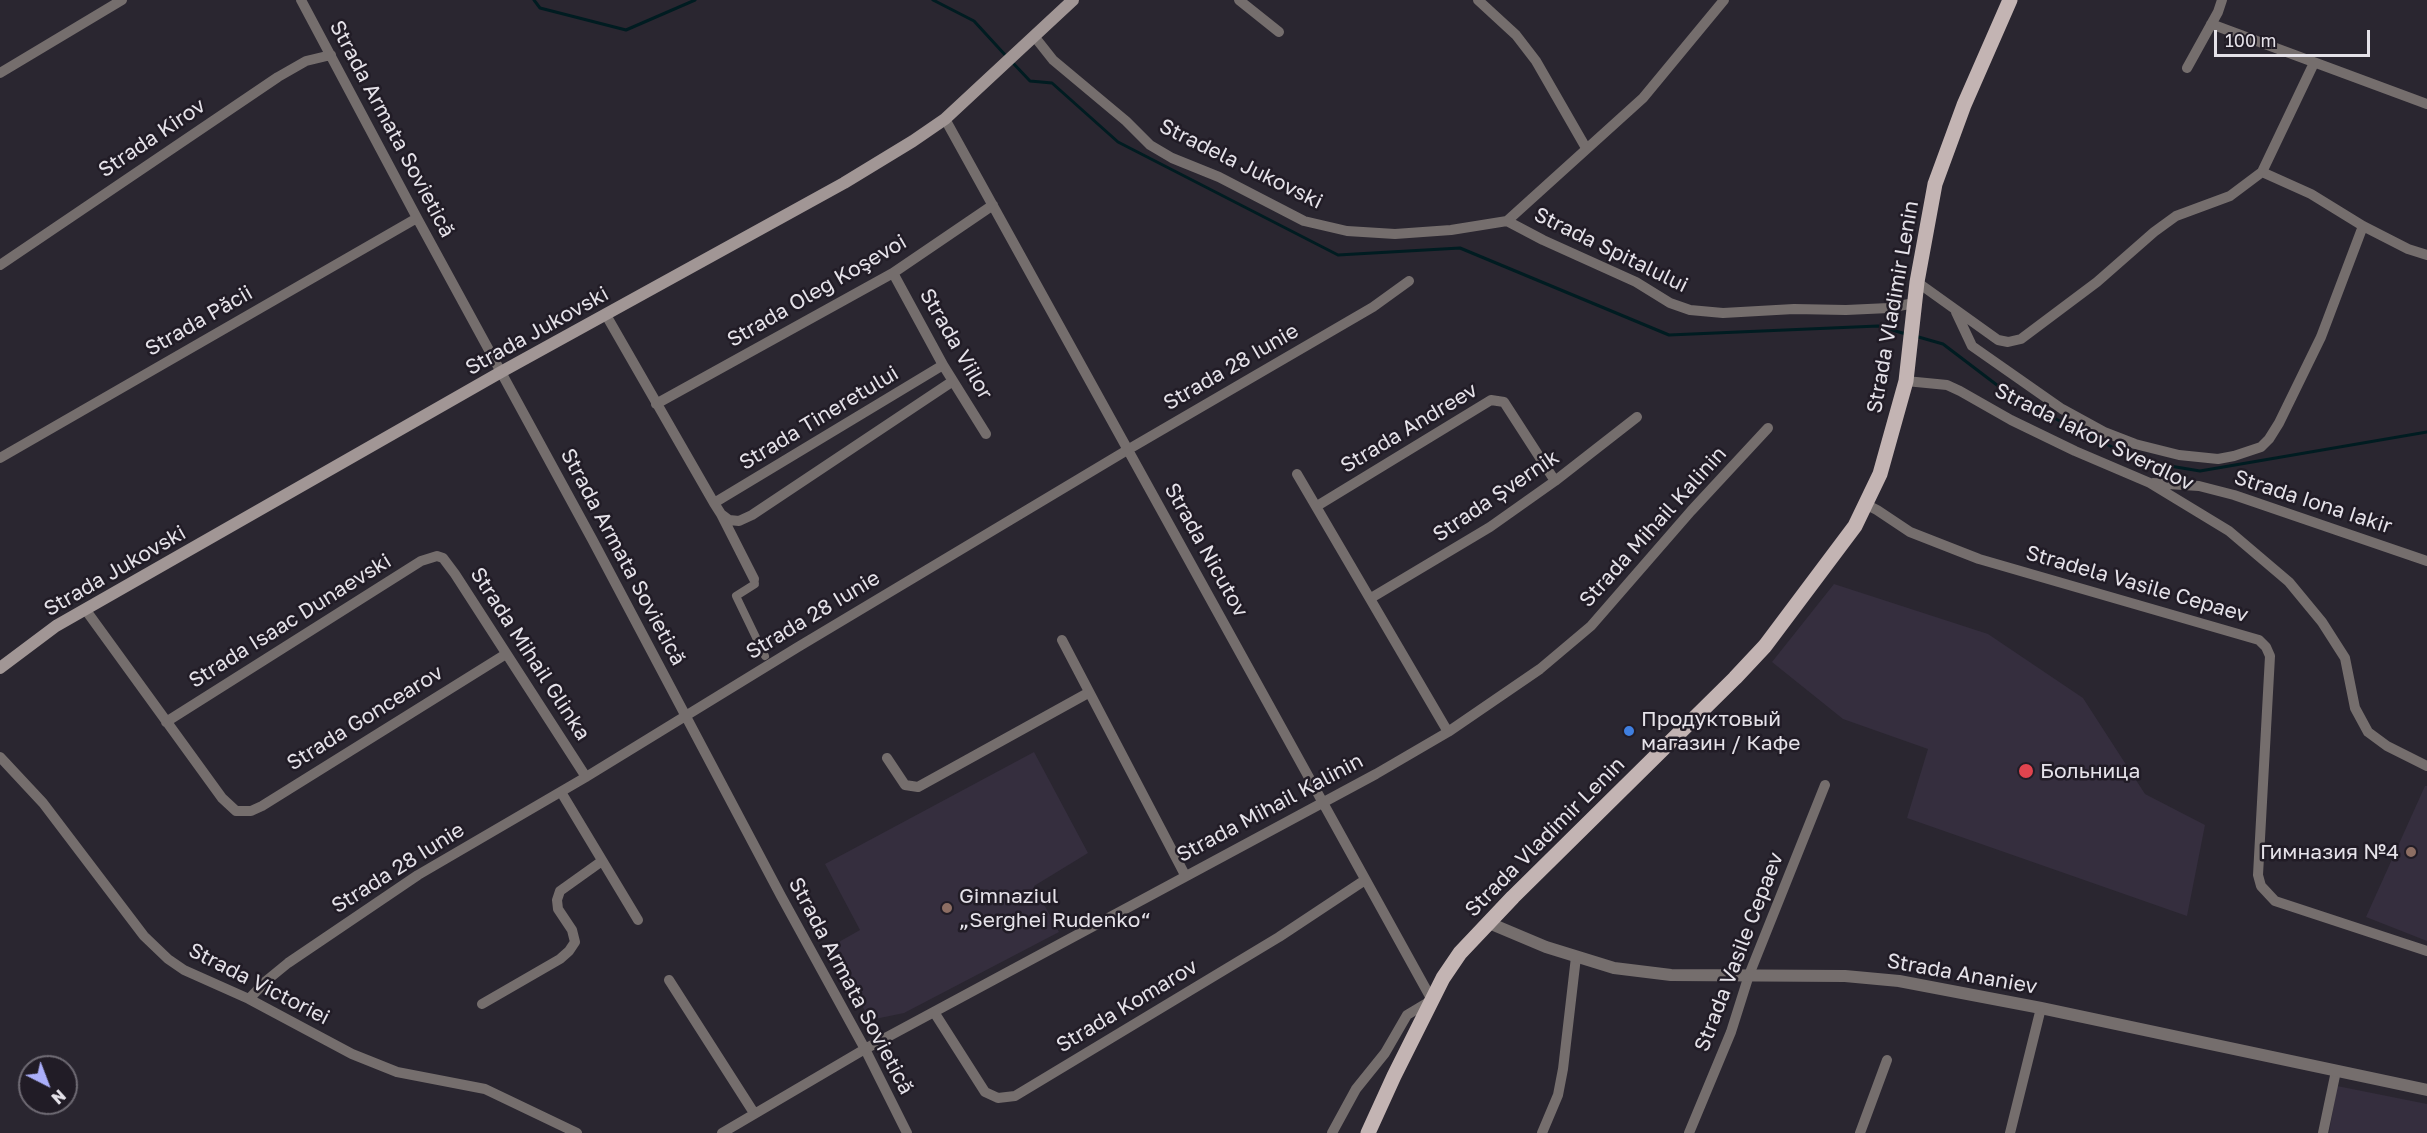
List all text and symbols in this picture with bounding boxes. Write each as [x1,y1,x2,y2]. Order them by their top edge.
street label: Strada Armata Sovietică [324,16,460,242]
scale bar [2217,18,2373,56]
text: 100 m [2225,29,2276,51]
street label: Strada Kirov [94,93,210,183]
street label: Stradela Jukovski [1155,114,1327,214]
street label: Strada Vladimir Lenin [1862,199,1924,415]
street label: Strada Spitalului [1530,202,1692,298]
street label: Strada Oleg Koşevoi [723,229,911,353]
street label: Strada Păcii [141,280,257,362]
street label: Strada Jukovski [461,281,613,381]
street label: Strada Viilor [914,284,998,404]
street label: Strada 28 Iunie [1159,318,1303,416]
street label: Strada Tineretului [735,360,903,476]
street label: Strada Andreev [1336,377,1482,479]
street label: Strada Iakov Sverdlov [1990,378,2198,496]
street label: Strada Mihail Kalinin [1574,442,1732,612]
street label: Strada Armata Sovietică [555,444,691,670]
street label: Strada Șvernik [1428,445,1564,547]
street label: Strada Iona Iakir [2231,465,2395,539]
street label: Strada Nicutov [1159,479,1253,621]
street label: Strada Jukovski [40,520,190,622]
street label: Stradela Vasile Cepaev [2023,540,2251,628]
street label: Strada Isaac Dunaevski [184,548,396,694]
street label: Strada Mihail Glinka [465,563,595,745]
street label: Strada 28 Iunie [742,565,884,665]
street label: Strada Goncearov [282,660,448,776]
place label: Продуктовый магазин / Кафе [1641,706,1800,756]
marker: Продуктовый магазин / Кафе [1622,724,1636,738]
street label: Strada Mihail Kalinin [1173,748,1367,868]
street label: Strada Vladimir Lenin [1460,752,1630,922]
place label: Больница [2040,758,2140,784]
marker: Больница [2017,762,2035,780]
street label: Strada 28 Iunie [327,817,469,919]
place label: Гимназия №4 [2260,839,2399,865]
marker: Гимназия №4 [2404,845,2418,859]
street label: Strada Vasile Cepaev [1689,849,1789,1055]
street label: Strada Armata Sovietică [783,873,919,1099]
place label: Gimnaziul „Serghei Rudenko“ [959,883,1150,933]
marker: Gimnaziul „Serghei Rudenko“ [940,901,954,915]
street label: Strada Victoriei [184,938,334,1030]
street label: Strada Ananiev [1885,948,2039,1000]
street label: Strada Komarov [1052,954,1202,1058]
north arrow [18,1055,78,1115]
text: N [47,1085,70,1108]

